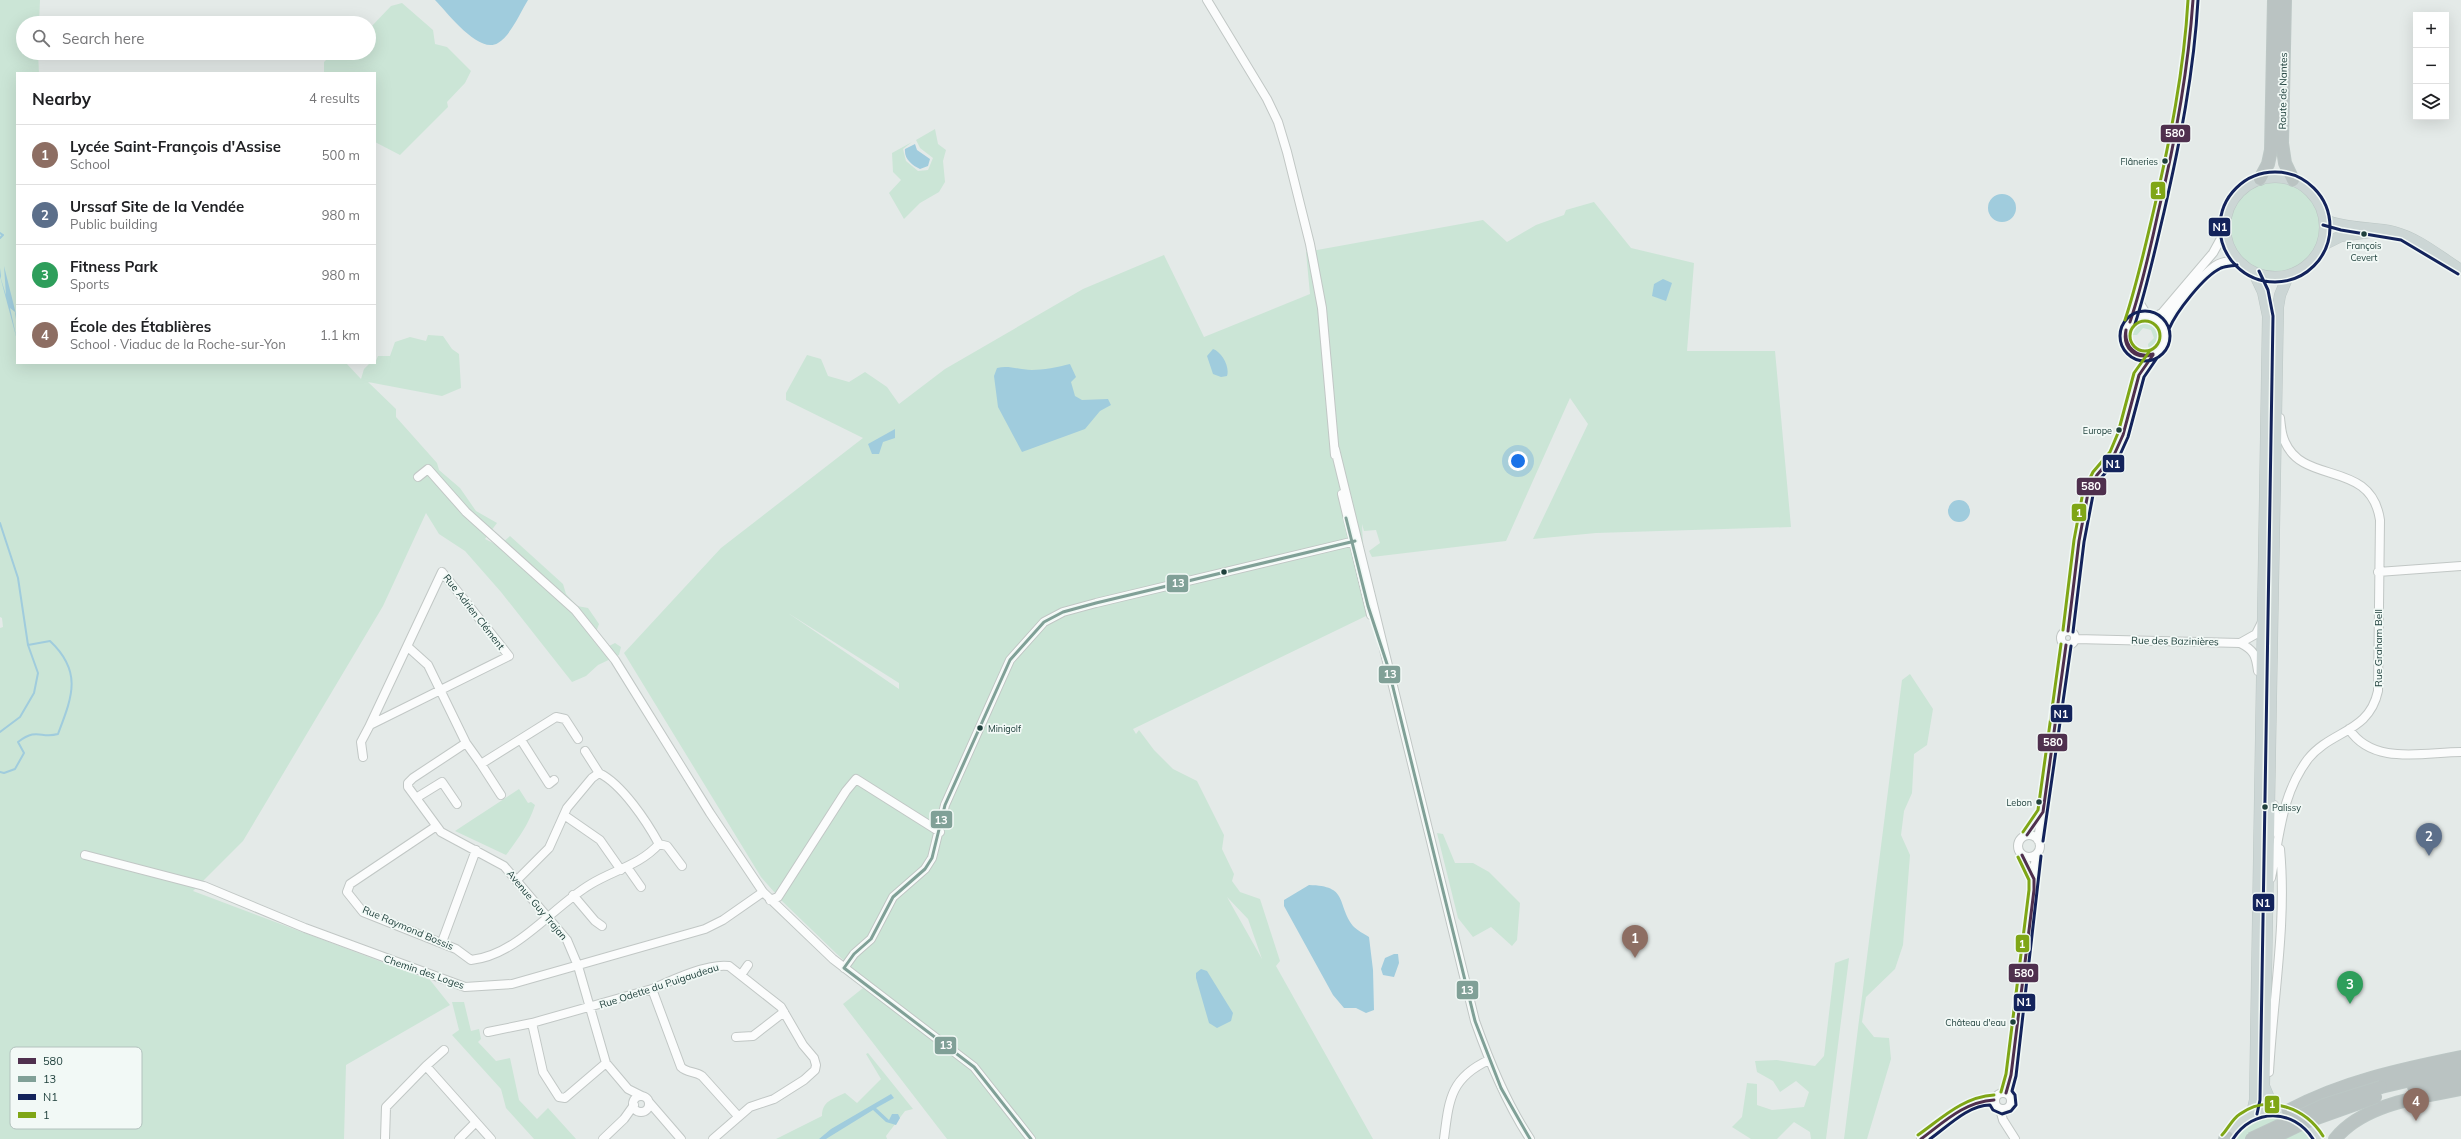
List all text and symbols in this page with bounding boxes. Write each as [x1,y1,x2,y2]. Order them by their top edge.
map controls [2413,12,2449,120]
button: + [2413,12,2449,48]
search box [16,16,376,60]
icon: search [30,27,52,49]
text: Search here [62,29,144,48]
button: − [2413,48,2449,84]
street label: Route de Nantes [2276,52,2290,130]
button: layers [2413,84,2449,120]
text: Nearby [32,88,91,109]
text: 4 results [309,90,360,106]
line badge: 580 [2160,124,2191,143]
text: 580 [2165,126,2185,140]
text: Lycée Saint-François d'Assise [70,137,281,156]
text: 1 [41,147,49,163]
text: 500 m [322,147,360,163]
text: School [70,156,110,172]
place label: Flâneries [2120,156,2158,167]
marker: Flâneries [2160,156,2170,166]
line badge: 1 [2150,181,2166,200]
text: 1 [2155,184,2162,198]
text: Urssaf Site de la Vendée [70,197,244,216]
text: 2 [41,207,49,223]
text: 980 m [322,207,360,223]
text: Public building [70,216,158,232]
line badge: N1 [2208,217,2231,237]
text: N1 [2213,220,2228,234]
marker: François Cevert [2359,229,2369,239]
place label: François Cevert [2347,240,2381,263]
text: Fitness Park [70,257,158,276]
text: 3 [41,267,49,283]
text: 980 m [322,267,360,283]
text: Sports [70,276,109,292]
text: École des Établières [70,317,211,336]
text: 4 [41,327,49,343]
text: 1.1 km [320,327,360,343]
text: School · Viaduc de la Roche-sur-Yon [70,336,286,352]
place label: Europe [2083,425,2112,436]
marker: Europe [2114,425,2124,435]
your location [1508,451,1528,471]
line badge: N1 [2102,454,2125,473]
text: N1 [2106,457,2121,471]
line badge: 580 [2076,477,2107,496]
text: 580 [2081,479,2101,493]
line badge: 1 [2071,503,2087,522]
text: 1 [2076,506,2083,520]
unlabelled marker [1219,567,1229,577]
street label: Rue Adrien Clément [440,572,508,653]
line badge: 13 [1166,574,1189,593]
text: 13 [1171,576,1185,590]
street label: Rue Graham Bell [2372,609,2385,687]
street label: Rue des Bazinières [2131,634,2219,648]
line badge: 13 [1378,665,1401,684]
text: 13 [1383,667,1397,681]
line badge: N1 [2050,704,2073,723]
text: N1 [2054,707,2069,721]
marker: Minigolf [975,723,985,733]
place label: Minigolf [988,723,1022,734]
line badge: 580 [2037,733,2068,752]
text: 580 [2043,735,2063,749]
place label: Lebon [2006,797,2032,808]
marker: Lebon [2034,797,2044,807]
marker: Palissy [2260,802,2270,812]
place label: Palissy [2272,802,2301,814]
line badge: 13 [930,810,953,829]
text: 13 [934,813,948,827]
pin: 2 [2416,823,2442,856]
street label: Avenue Guy Trajan [504,867,570,943]
line badge: N1 [2252,893,2275,912]
text: N1 [2256,896,2271,910]
street label: Rue Raymond Bossis [361,903,456,953]
pin: 1 [1622,925,1648,958]
line badge: 1 [2015,934,2030,953]
text: 1 [2019,937,2026,951]
street label: Chemin des Loges [382,952,466,992]
street label: Rue Odette du Puigaudeau [598,961,720,1011]
line badge: 580 [2008,963,2039,983]
text: 580 [2014,966,2034,980]
pin: 3 [2337,971,2363,1004]
line badge: 13 [1456,980,1479,1000]
text: 13 [1460,983,1474,997]
line badge: N1 [2013,993,2036,1012]
text: N1 [2017,995,2032,1009]
place label: Château d'eau [1945,1017,2006,1028]
marker: Château d'eau [2008,1017,2018,1027]
line badge: 13 [934,1036,957,1055]
text: 13 [939,1038,953,1052]
legend [10,1047,142,1129]
text: 580 [43,1054,63,1068]
text: 13 [43,1072,56,1086]
pin: 4 [2403,1088,2429,1121]
text: N1 [43,1090,58,1104]
line badge: 1 [2264,1095,2280,1114]
text: 1 [2269,1097,2276,1111]
text: 1 [43,1108,50,1122]

